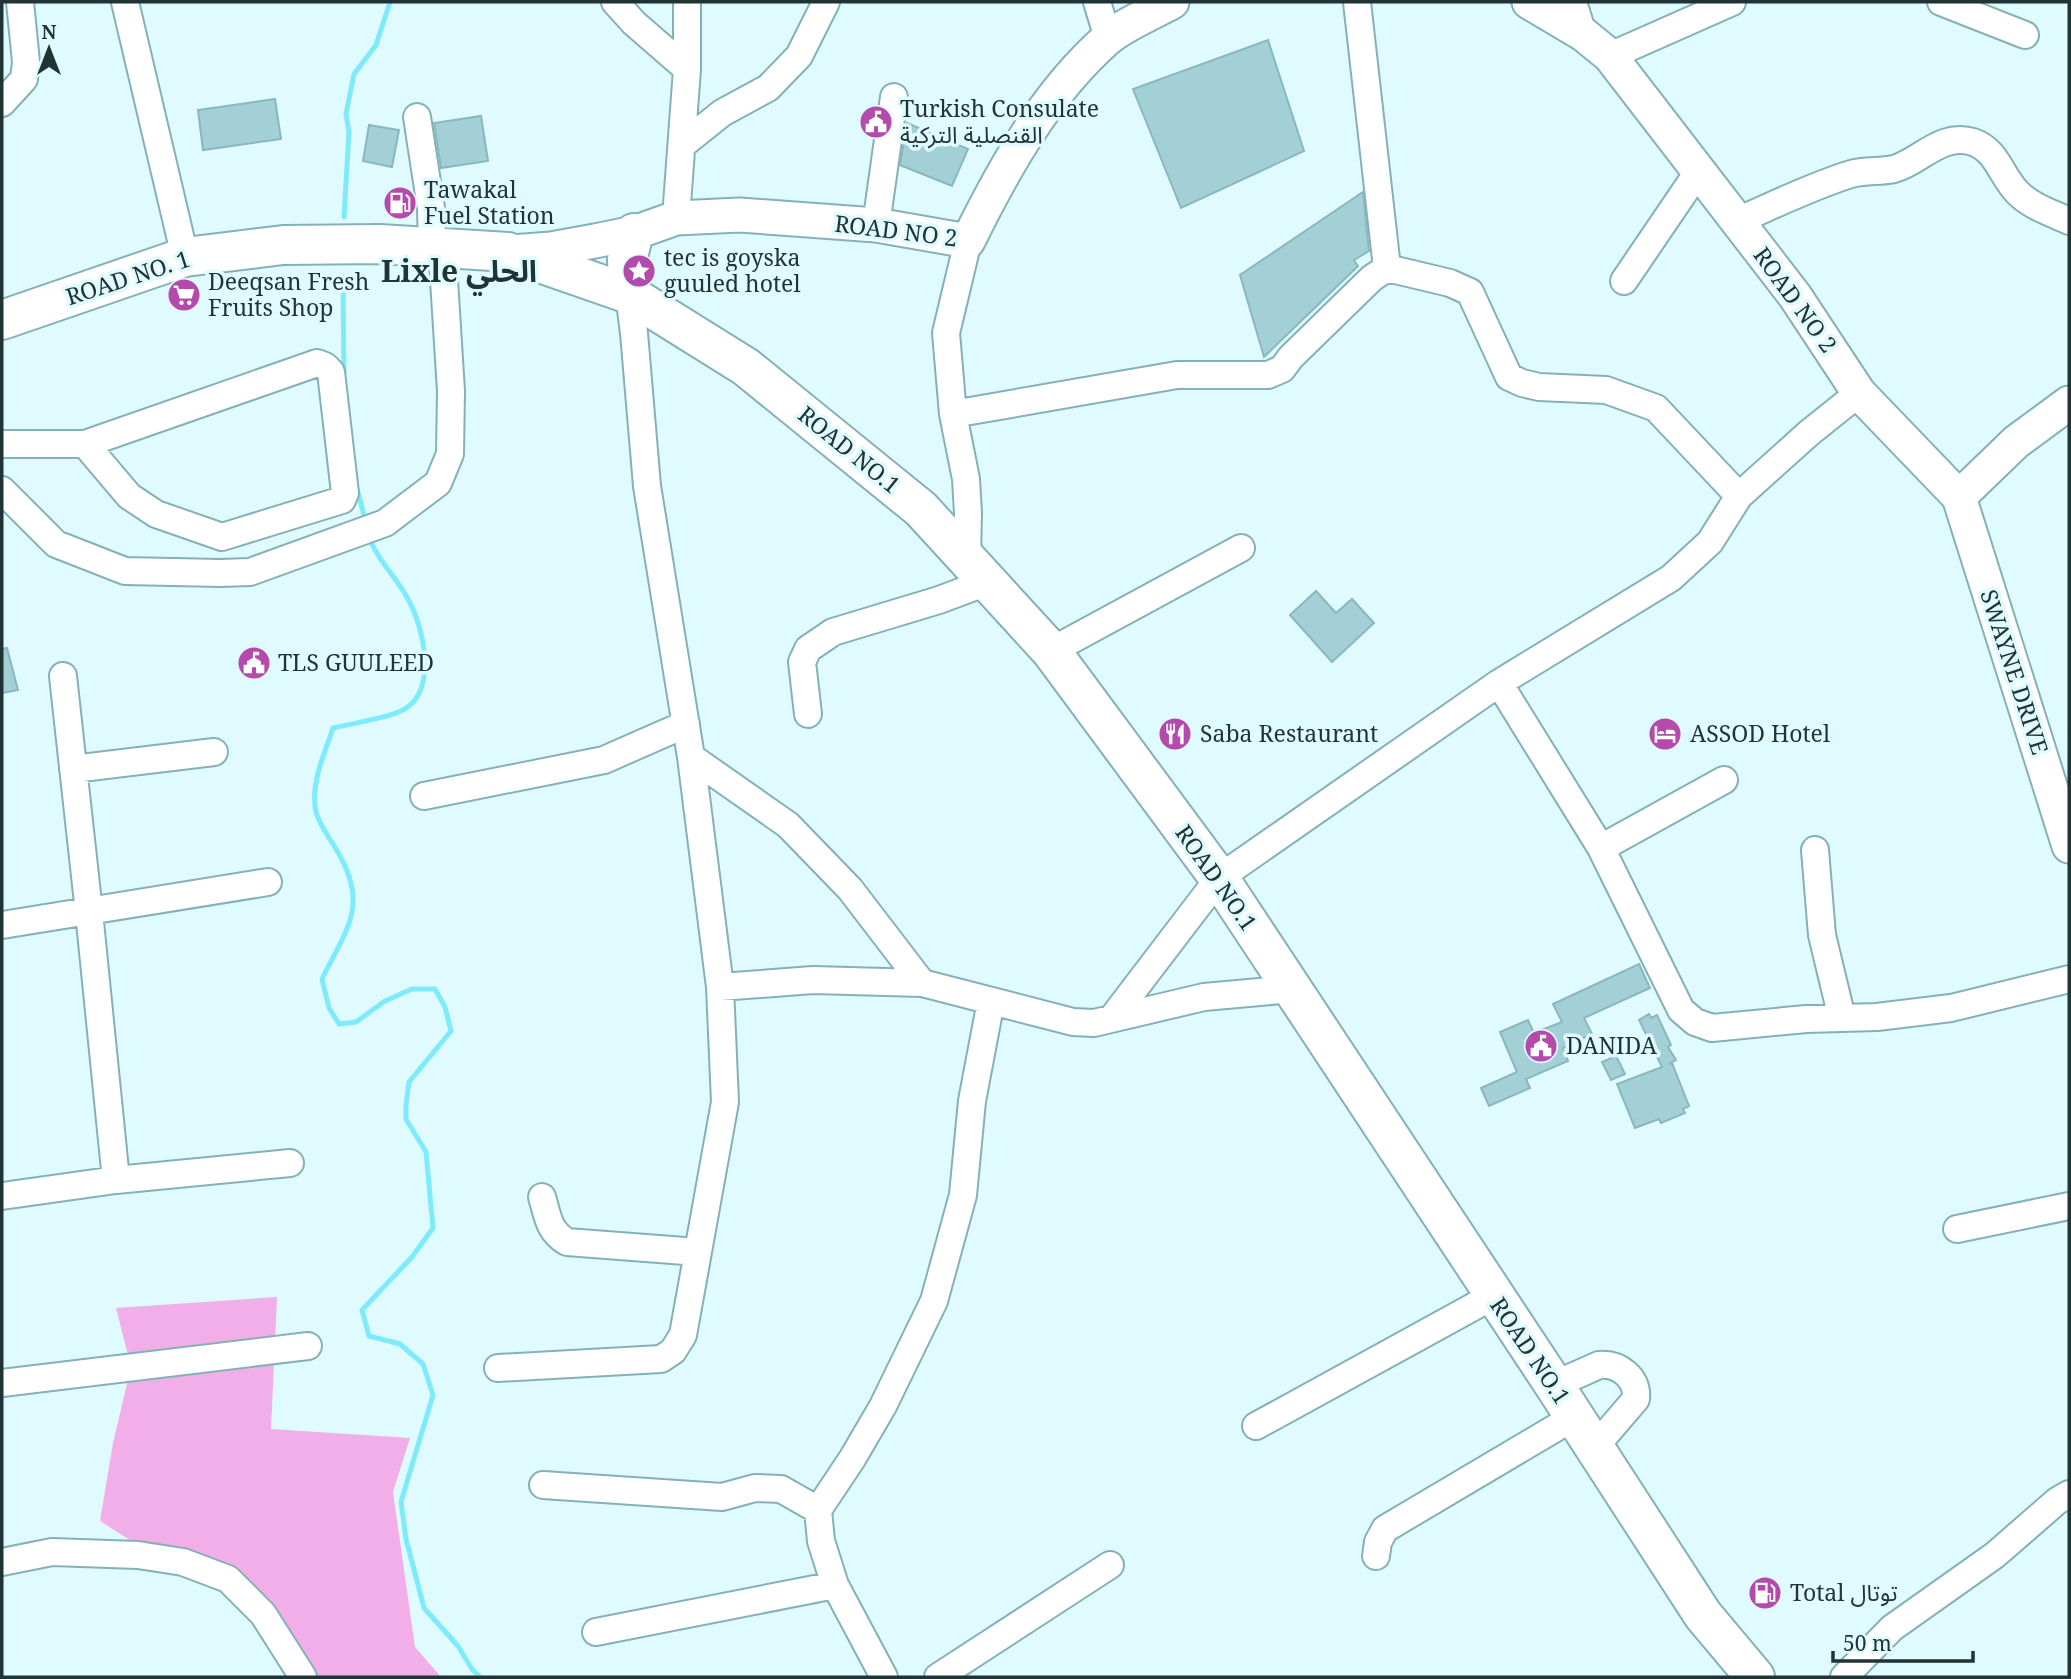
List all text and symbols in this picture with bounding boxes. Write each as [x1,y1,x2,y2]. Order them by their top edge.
north arrow [14,14,84,84]
text: N [42,19,57,45]
place label: Turkish Consulate القنصلية التركية [900,92,1099,150]
public building icon: Turkish Consulate القنصلية التركية [857,103,895,141]
place label: Tawakal Fuel Station [424,173,555,231]
fuel station icon: Tawakal Fuel Station [381,184,419,222]
street label: ROAD NO 2 [833,207,959,253]
street label: ROAD NO 2 [1747,240,1845,359]
place label: tec is goyska guuled hotel [664,241,801,299]
street label: ROAD NO. 1 [61,242,194,312]
district label: Lixle الحلي [381,250,537,296]
place icon: tec is goyska guuled hotel [620,252,658,290]
place label: Deeqsan Fresh Fruits Shop [208,265,369,323]
supermarket icon: Deeqsan Fresh Fruits Shop [165,276,203,314]
street label: ROAD NO.1 [792,398,907,500]
street label: SWAYNE DRIVE [1973,585,2057,758]
public building icon: TLS GUULEED [235,644,273,682]
place label: TLS GUULEED [278,646,434,678]
restaurant icon: Saba Restaurant [1156,715,1194,753]
hotel icon: ASSOD Hotel [1646,715,1684,753]
place label: Saba Restaurant [1200,717,1378,749]
place label: ASSOD Hotel [1690,717,1830,749]
street label: ROAD NO.1 [1168,818,1265,937]
public building icon: DANIDA [1522,1027,1560,1065]
place label: DANIDA [1566,1029,1658,1061]
street label: ROAD NO.1 [1483,1291,1578,1410]
fuel station icon: Total توتال [1746,1574,1784,1612]
place label: Total توتال [1790,1576,1898,1608]
scale bar [1833,1620,1973,1664]
text: 50 m [1843,1629,1892,1657]

